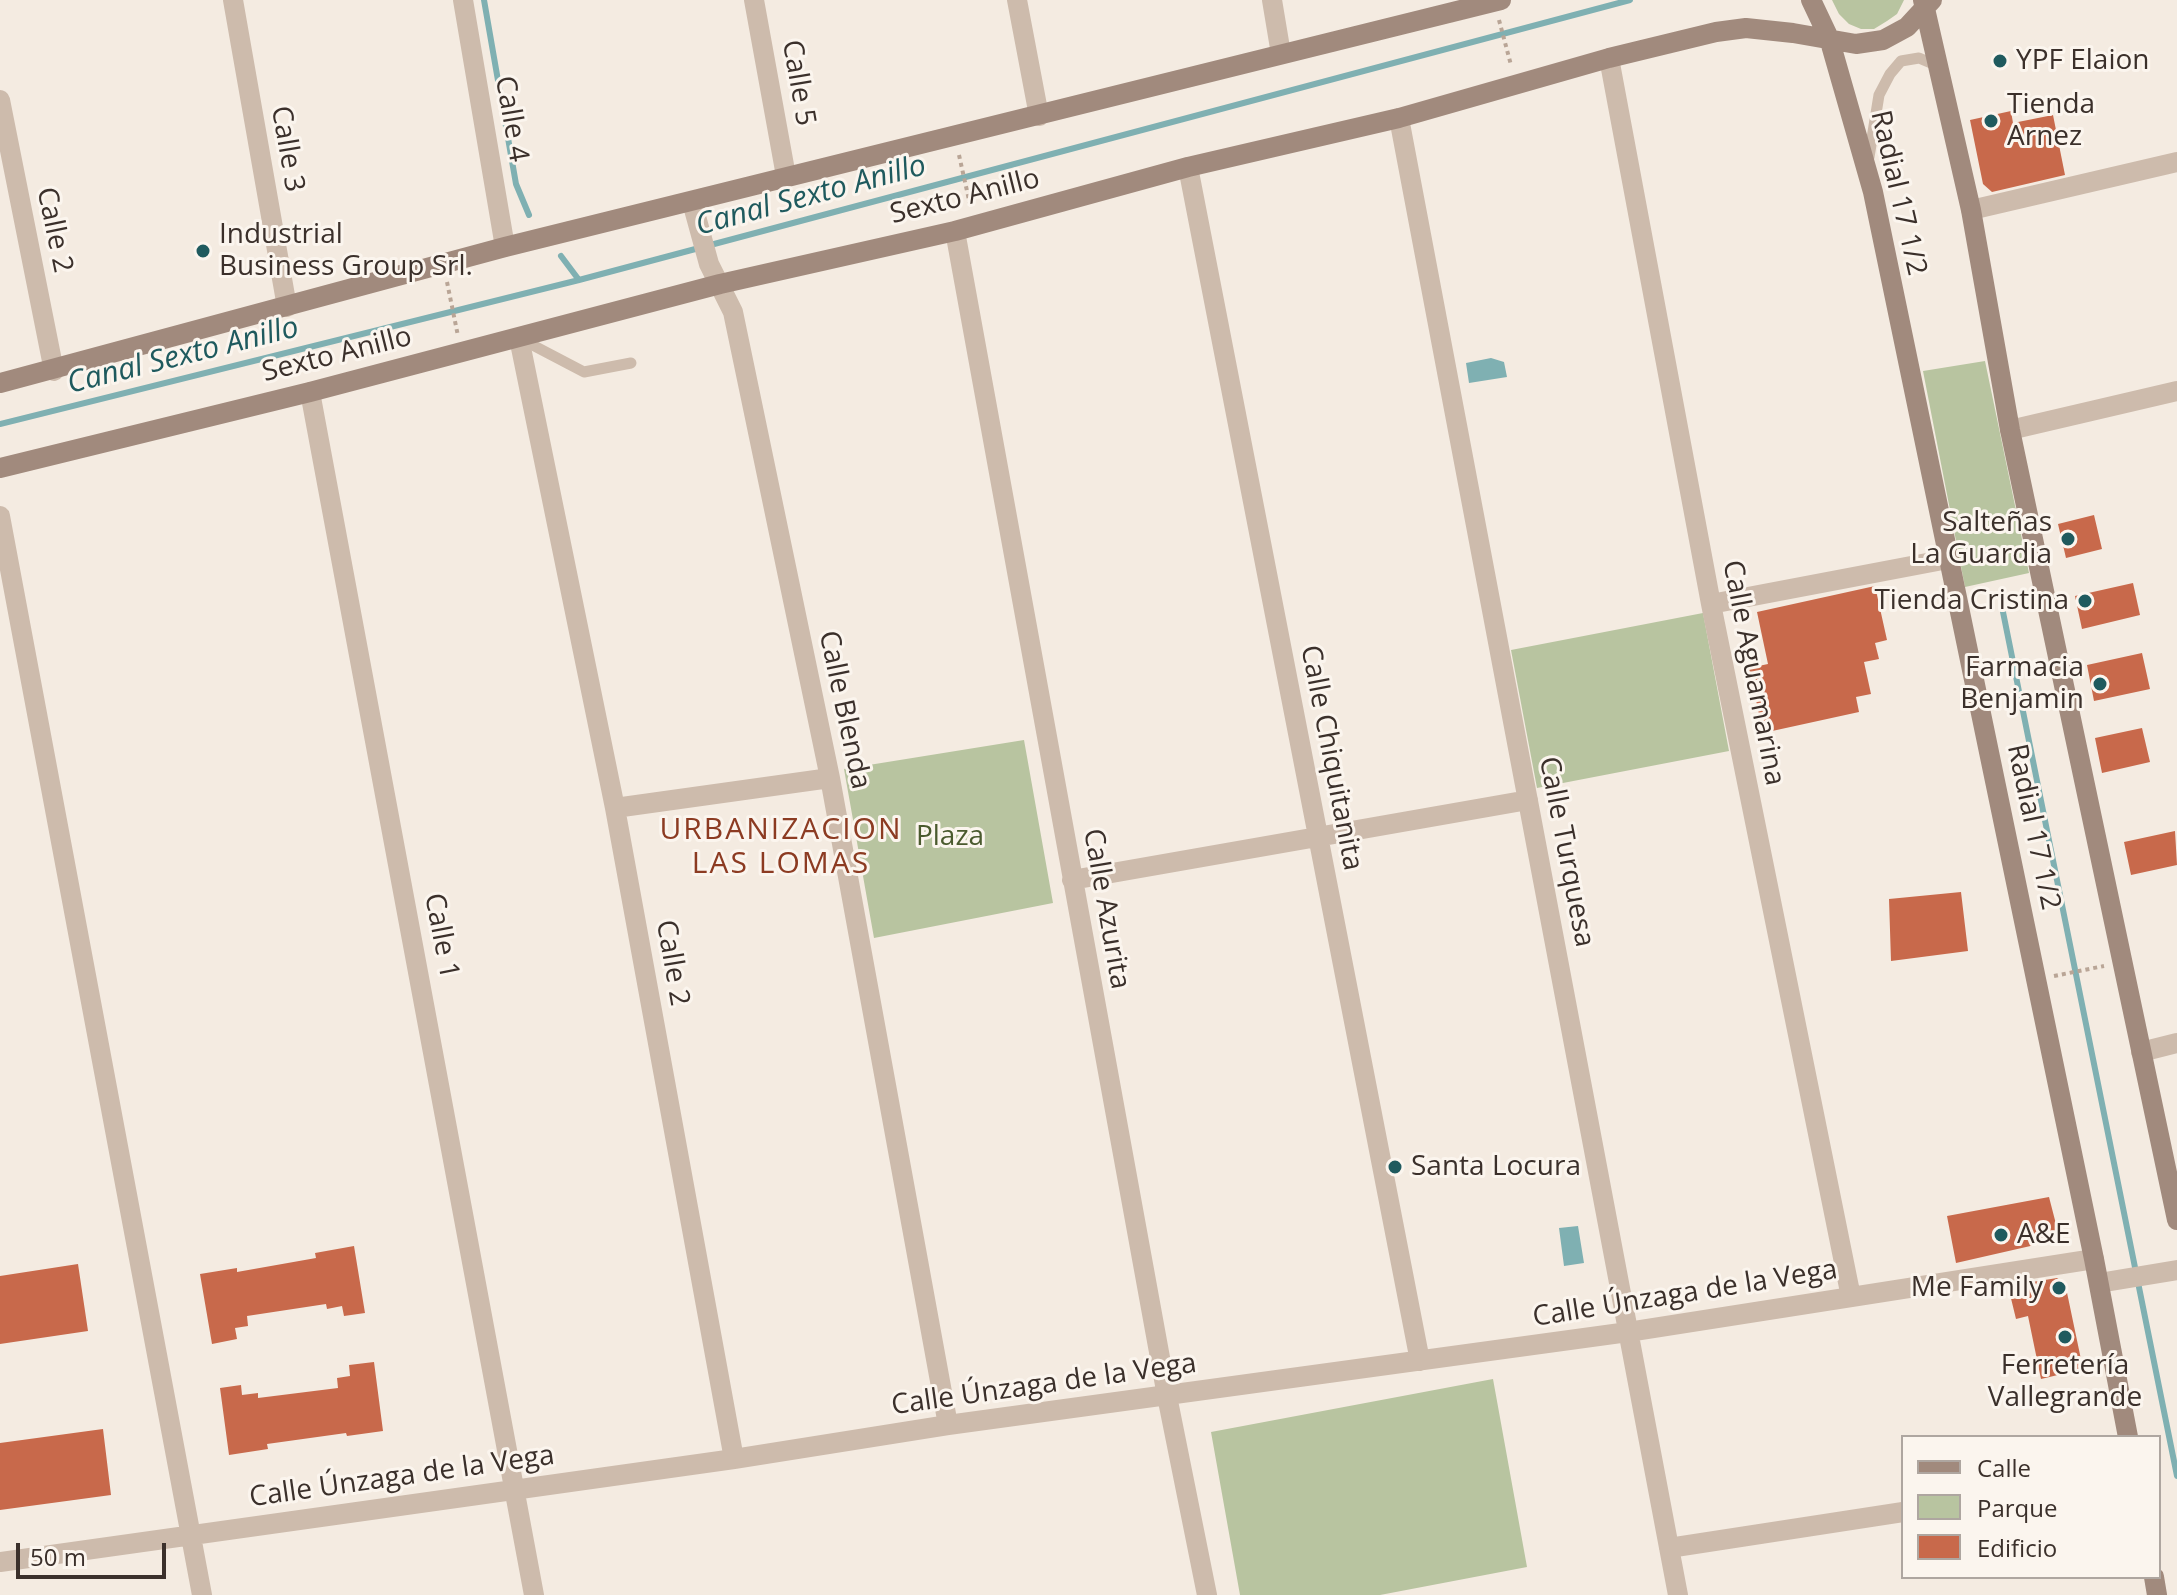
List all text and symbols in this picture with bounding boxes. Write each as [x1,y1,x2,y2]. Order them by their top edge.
street label: Calle 5 [774,38,822,128]
place label: YPF Elaion [2016,44,2149,78]
marker: YPF Elaion [1991,52,2009,70]
street label: Calle 4 [487,74,535,164]
place label: Tienda Arnez [2007,88,2095,154]
street label: Calle 3 [263,104,311,194]
street label: Radial 17 1/2 [1863,107,1933,279]
marker: Tienda Arnez [1982,112,2000,130]
water label: Canal Sexto Anillo [692,148,930,244]
street label: Sexto Anillo [887,162,1043,232]
street label: Calle 2 [29,184,79,276]
place label: Industrial Business Group Srl. [219,218,473,284]
marker: Industrial Business Group Srl. [194,242,212,260]
water label: Canal Sexto Anillo [64,310,302,402]
street label: Sexto Anillo [259,320,415,390]
place label: Salteñas La Guardia [1910,506,2052,572]
marker: Salteñas La Guardia [2059,530,2077,548]
street label: Calle Aguamarina [1715,558,1791,788]
place label: Tienda Cristina [1874,584,2069,618]
marker: Tienda Cristina [2076,592,2094,610]
street label: Calle Blenda [811,628,877,792]
street label: Calle Chiquitanita [1293,642,1369,874]
place label: Farmacia Benjamin [1960,651,2084,717]
marker: Farmacia Benjamin [2091,675,2109,693]
street label: Radial 17 1/2 [1999,741,2067,913]
street label: Calle Turquesa [1531,754,1601,950]
district label: URBANIZACION LAS LOMAS [659,812,903,882]
park label: Plaza [916,820,984,854]
street label: Calle Azurita [1075,826,1137,992]
street label: Calle 1 [416,890,466,982]
street label: Calle 2 [648,918,696,1008]
place label: Santa Locura [1411,1150,1581,1184]
marker: Santa Locura [1386,1158,1404,1176]
place label: A&E [2017,1218,2071,1252]
marker: A&E [1992,1226,2010,1244]
street label: Calle Únzaga de la Vega [1530,1253,1840,1335]
place label: Me Family [1911,1271,2043,1305]
marker: Me Family [2050,1279,2068,1297]
marker: Ferretería Vallegrande [2056,1328,2074,1346]
street label: Calle Únzaga de la Vega [889,1347,1199,1423]
place label: Ferretería Vallegrande [1988,1349,2142,1415]
legend [1901,1435,2161,1579]
street label: Calle Únzaga de la Vega [247,1439,557,1515]
text: Calle [1977,1451,2031,1484]
text: Parque [1977,1491,2057,1524]
scale bar [20,1527,170,1577]
text: Edificio [1977,1531,2057,1564]
text: 50 m [30,1540,86,1573]

